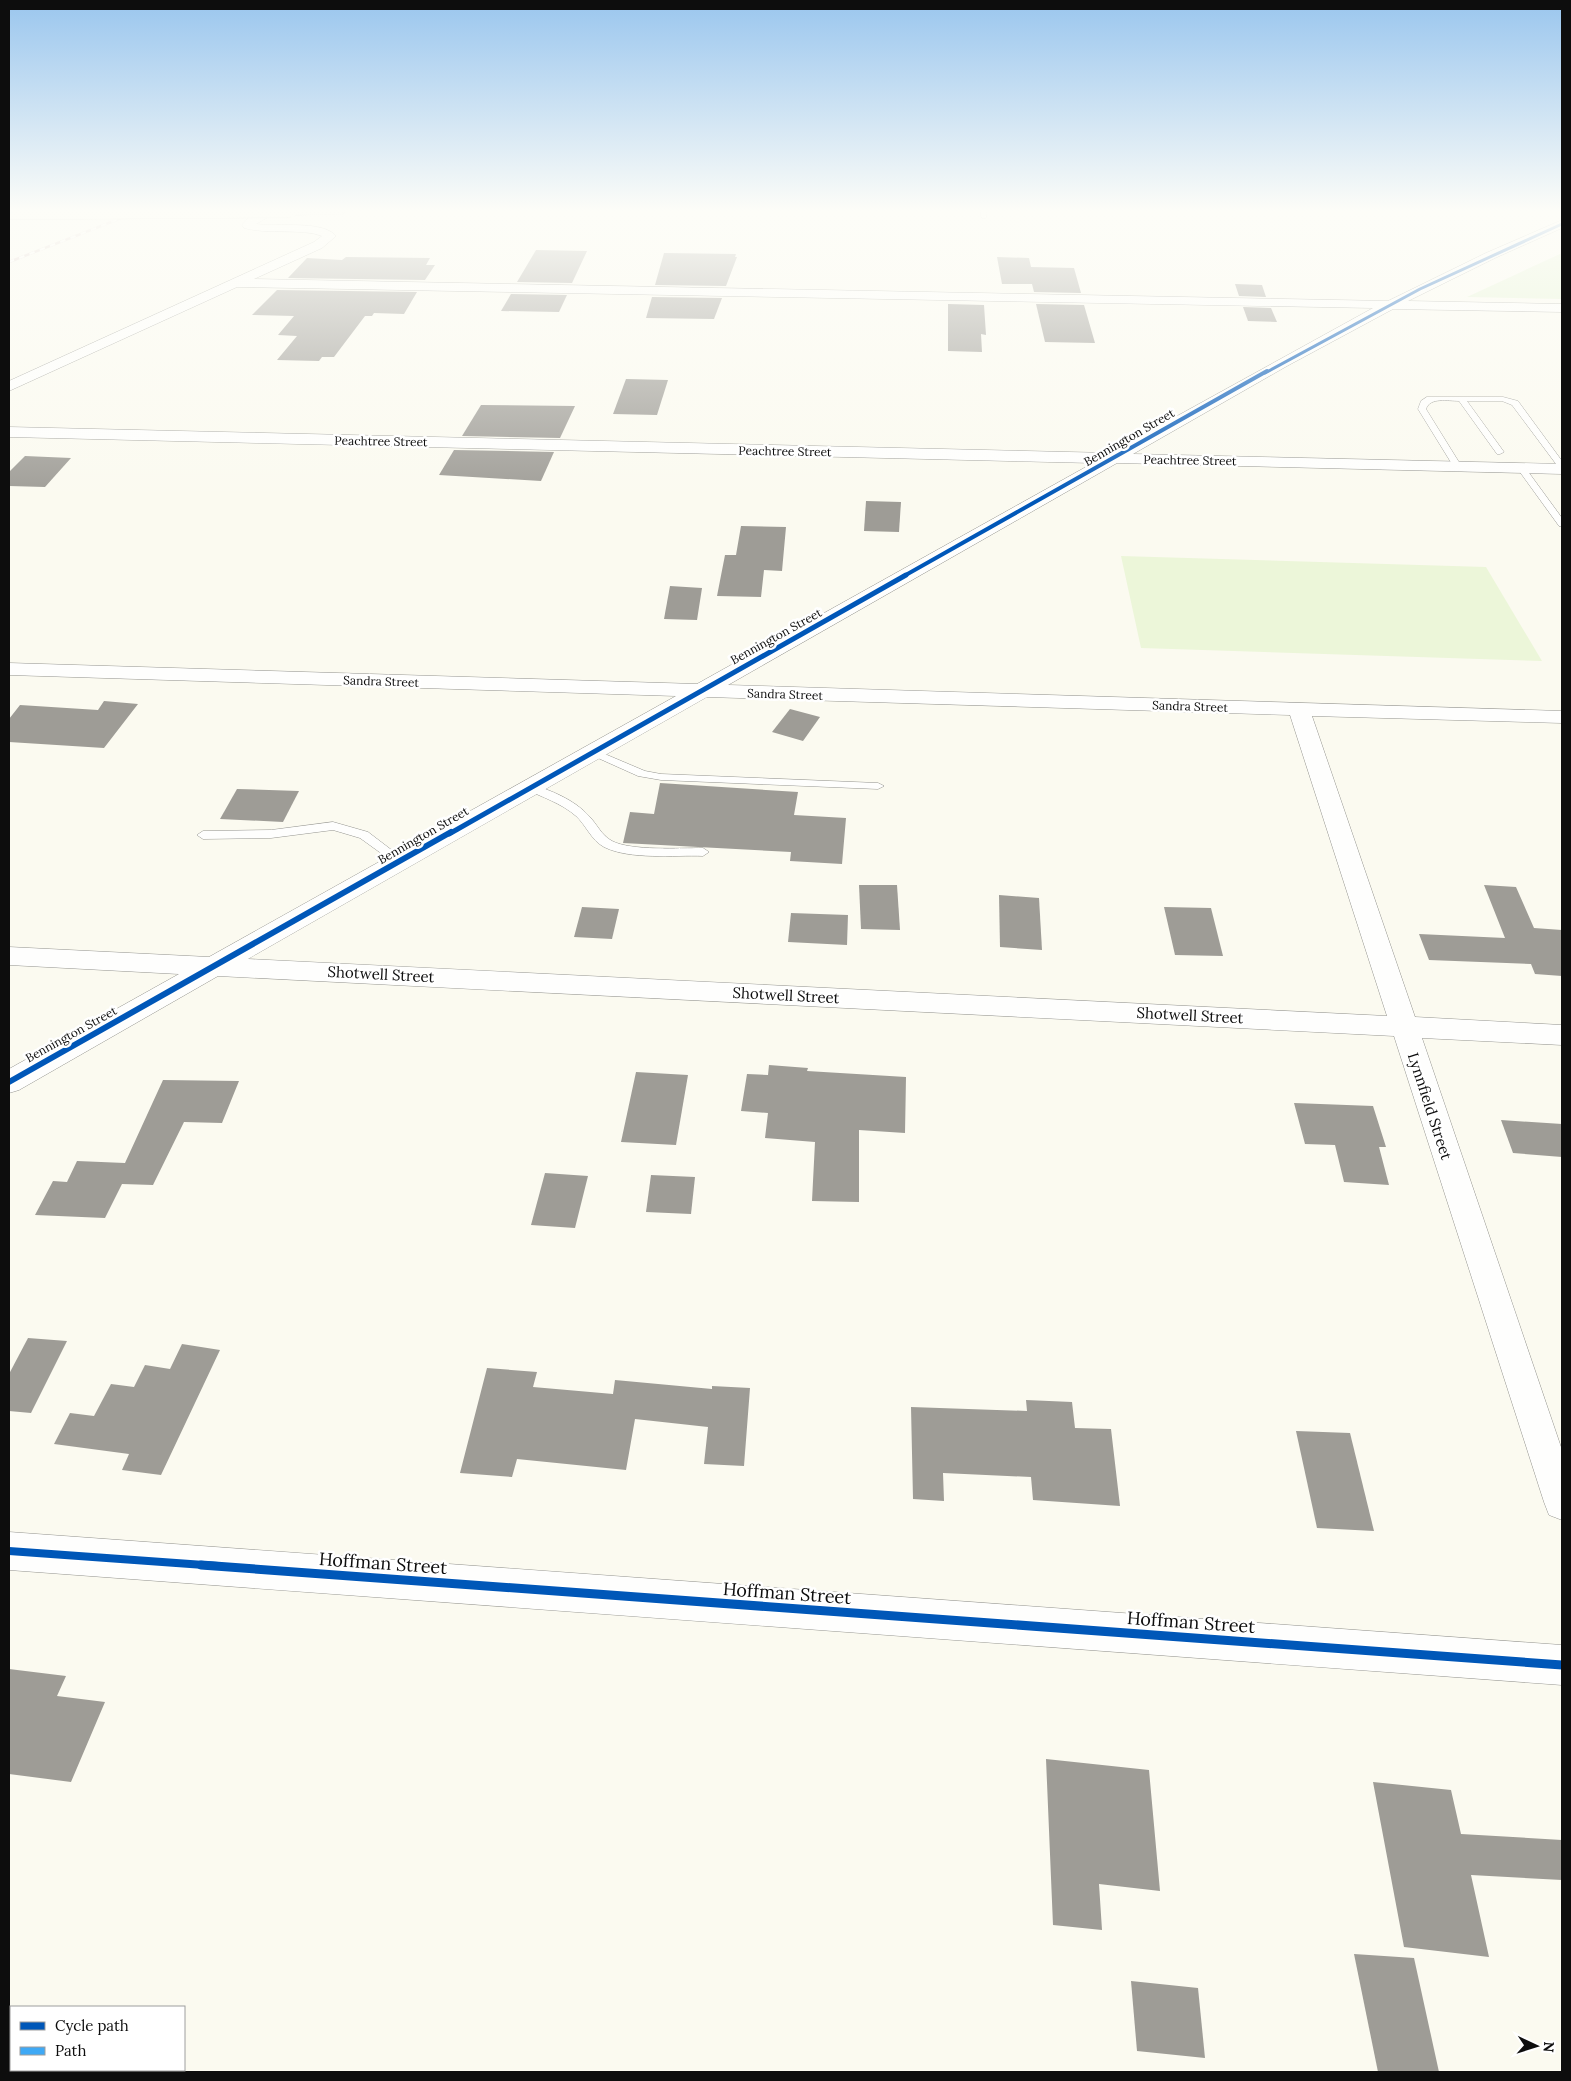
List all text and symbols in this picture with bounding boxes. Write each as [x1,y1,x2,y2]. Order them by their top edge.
street label: Bennington Street [1081,405,1177,469]
street label: Peachtree Street [334,433,428,449]
street label: Peachtree Street [738,443,832,459]
street label: Peachtree Street [1143,452,1237,468]
street label: Bennington Street [728,605,825,667]
street label: Sandra Street [343,672,420,690]
street label: Sandra Street [747,685,824,703]
street label: Sandra Street [1152,697,1229,715]
street label: Bennington Street [375,803,471,867]
street label: Shotwell Street [327,962,435,986]
street label: Shotwell Street [732,983,840,1007]
street label: Bennington Street [23,1003,120,1065]
street label: Shotwell Street [1136,1003,1244,1027]
street label: Lynnfield Street [1404,1050,1456,1162]
street label: Hoffman Street [318,1547,448,1579]
street label: Hoffman Street [722,1577,852,1609]
street label: Hoffman Street [1126,1606,1256,1638]
legend [10,2006,185,2071]
text: Cycle path [55,2016,129,2035]
north arrow [1511,2021,1561,2071]
text: Path [55,2041,86,2060]
text: N [1540,2041,1558,2053]

